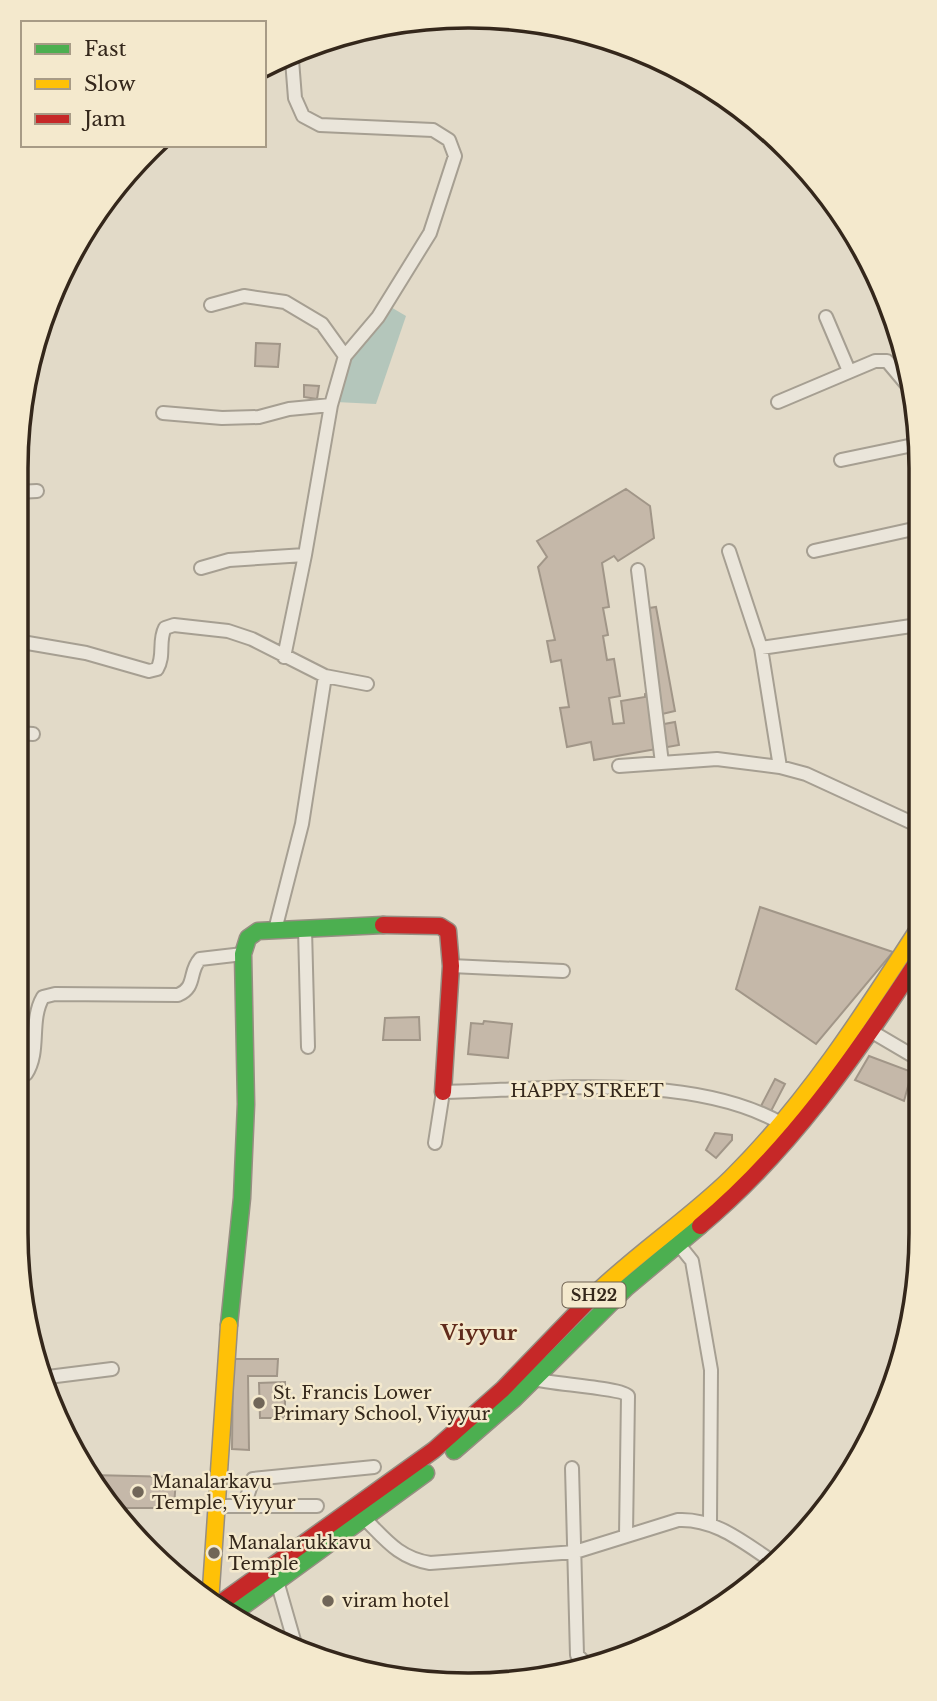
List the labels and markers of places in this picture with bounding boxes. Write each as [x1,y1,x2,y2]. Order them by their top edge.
place label: St. Francis Lower Primary School, Viyyur [273,1382,491,1425]
marker: St. Francis Lower Primary School, Viyyur [251,1395,267,1411]
place label: Manalarkavu Temple, Viyyur [152,1471,296,1514]
marker: Manalarkavu Temple, Viyyur [130,1484,146,1500]
place label: Manalarukkavu Temple [228,1532,371,1575]
marker: Manalarukkavu Temple [206,1545,222,1561]
place label: viram hotel [342,1590,449,1612]
marker: viram hotel [320,1593,336,1609]

